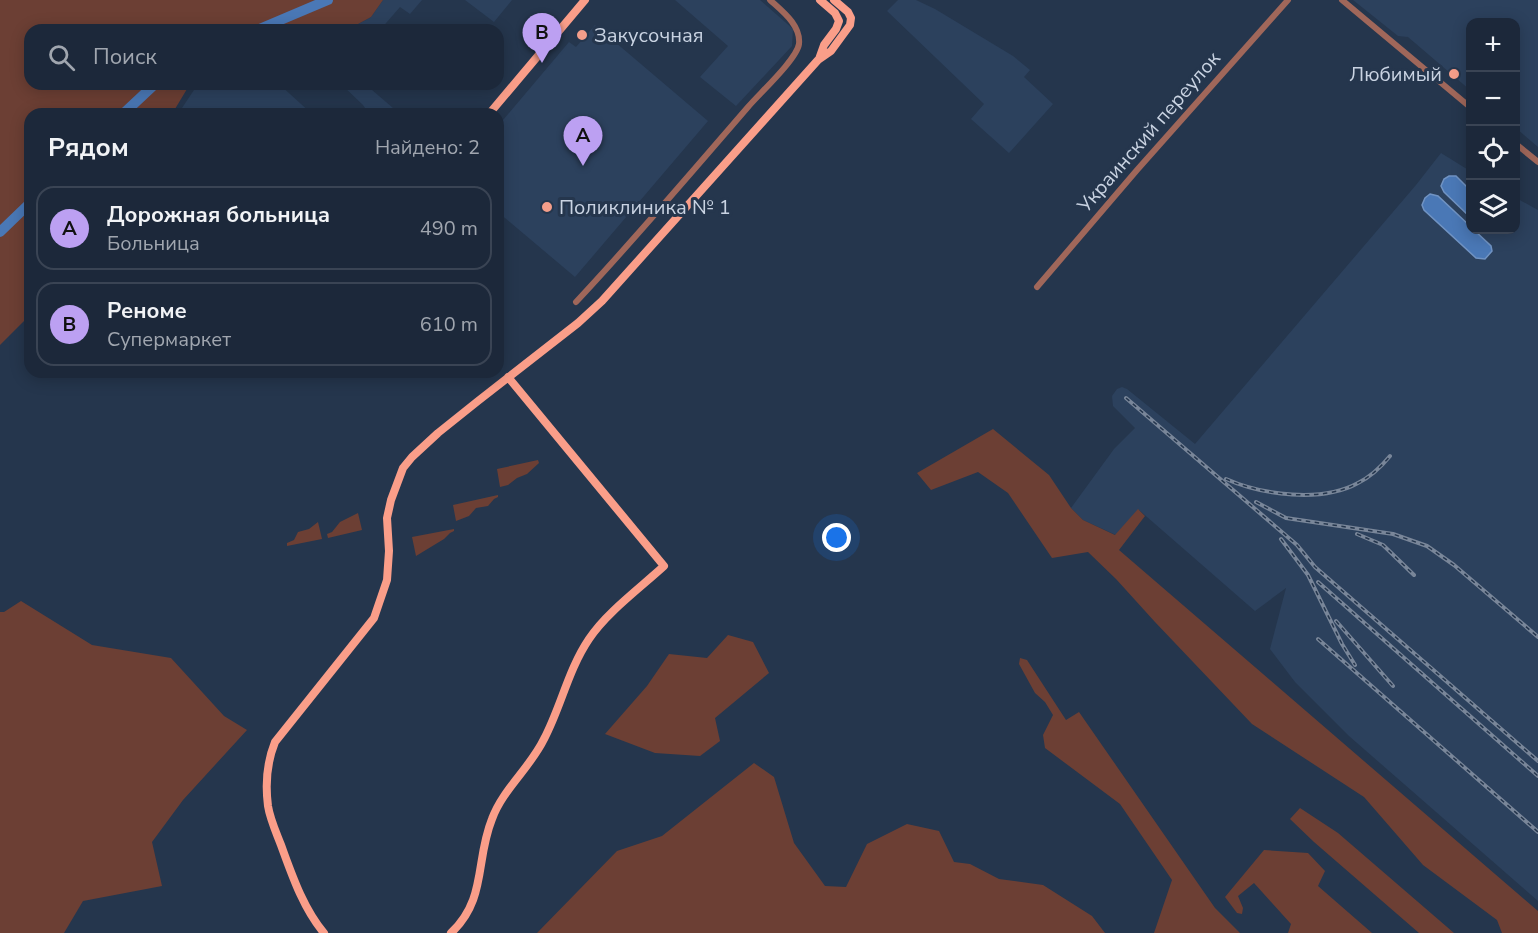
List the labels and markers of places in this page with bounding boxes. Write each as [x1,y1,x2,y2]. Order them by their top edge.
pin: B [522,14,562,63]
place label: Закусочная [594,22,704,49]
marker: Закусочная [575,28,589,42]
place label: Любимый [1349,61,1442,88]
marker: Любимый [1447,67,1461,81]
pin: A [564,116,602,166]
place label: Поликлиника № 1 [559,194,731,221]
marker: Поликлиника № 1 [540,200,554,214]

